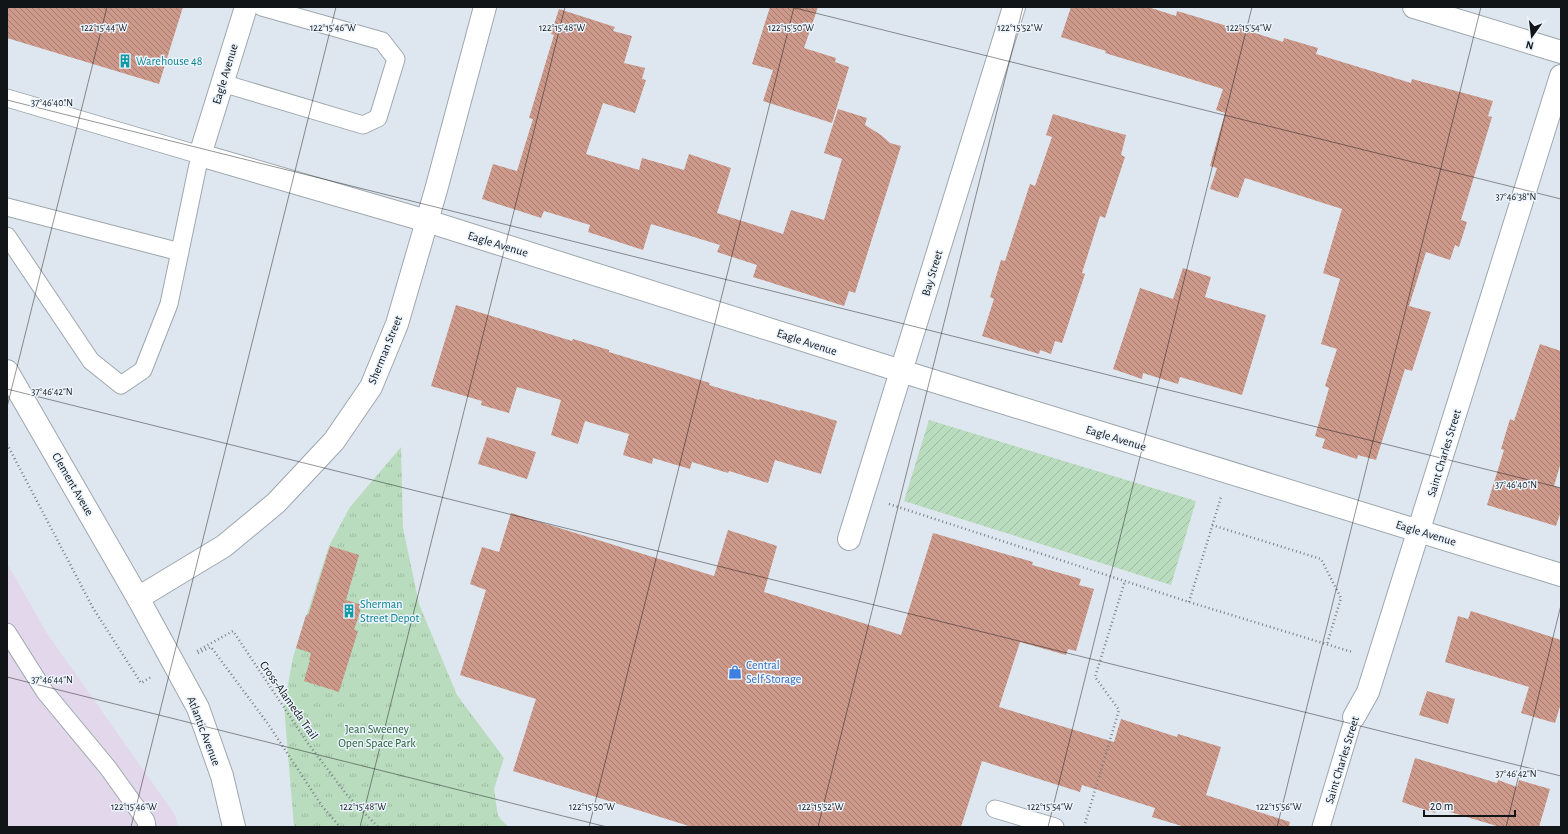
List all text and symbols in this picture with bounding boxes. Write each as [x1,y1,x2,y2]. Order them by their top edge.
north arrow [1512,16,1552,56]
text: 122°15'44"W [81,23,127,33]
text: 122°15'46"W [310,23,356,33]
text: 122°15'48"W [539,23,585,33]
text: 122°15'50"W [768,23,814,33]
text: 122°15'52"W [997,23,1043,33]
text: 122°15'54"W [1226,23,1272,33]
text: N [1525,39,1535,51]
street label: Eagle Avenue [210,42,240,106]
building icon: Warehouse 48 [117,53,133,69]
place label: Warehouse 48 [136,55,203,67]
text: 37°46'40"N [31,98,73,108]
text: 37°46'38"N [1496,192,1536,202]
street label: Eagle Avenue [466,229,530,259]
street label: Bay Street [919,249,946,298]
street label: Sherman Street [366,314,404,386]
street label: Eagle Avenue [775,327,839,357]
text: 37°46'42"N [31,387,73,397]
street label: Saint Charles Street [1425,408,1463,498]
street label: Eagle Avenue [1084,423,1148,453]
street label: Clement Aveue [50,450,96,518]
text: 37°46'40"N [1495,480,1537,490]
street label: Eagle Avenue [1394,518,1458,548]
place label: Sherman Street Depot [360,598,420,624]
building icon: Sherman Street Depot [341,603,357,619]
street label: Cross-Alameda Trail [258,659,320,741]
place label: Central Self Storage [746,659,801,685]
shop icon: Central Self Storage [727,664,743,680]
text: 37°46'44"N [31,675,73,685]
street label: Atlantic Avenue [185,695,223,767]
street label: Saint Charles Street [1323,715,1361,805]
park label: Jean Sweeney Open Space Park [338,723,416,749]
text: 37°46'42"N [1495,769,1537,779]
scale bar [1424,792,1515,818]
text: 20 m [1430,800,1453,812]
text: 122°15'46"W [111,802,157,812]
text: 122°15'48"W [340,802,386,812]
text: 122°15'50"W [569,802,615,812]
text: 122°15'52"W [798,802,844,812]
text: 122°15'54"W [1027,802,1073,812]
text: 122°15'56"W [1256,802,1302,812]

